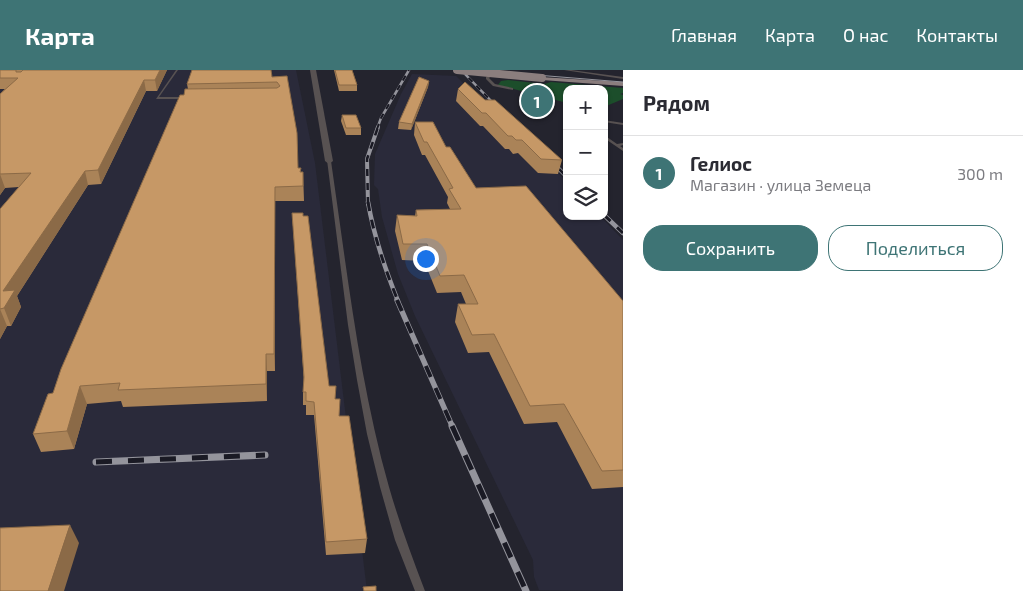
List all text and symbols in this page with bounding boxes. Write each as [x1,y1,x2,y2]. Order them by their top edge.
text: Карта [25,21,95,50]
text: Главная [671,24,737,46]
text: Карта [765,24,815,46]
text: О нас [843,24,888,46]
text: Контакты [916,24,998,46]
pin: 1 [521,82,553,120]
map controls [563,85,608,220]
button: + [563,85,608,130]
text: Рядом [643,90,710,115]
button: − [563,130,608,175]
text: Гелиос [690,152,752,175]
text: 1 [656,164,662,183]
text: 300 m [957,164,1003,183]
button: layers [563,175,608,220]
text: Магазин · улица Земеца [690,175,871,194]
button: Сохранить [643,225,818,271]
button: Поделиться [828,225,1003,271]
your location [413,246,439,272]

